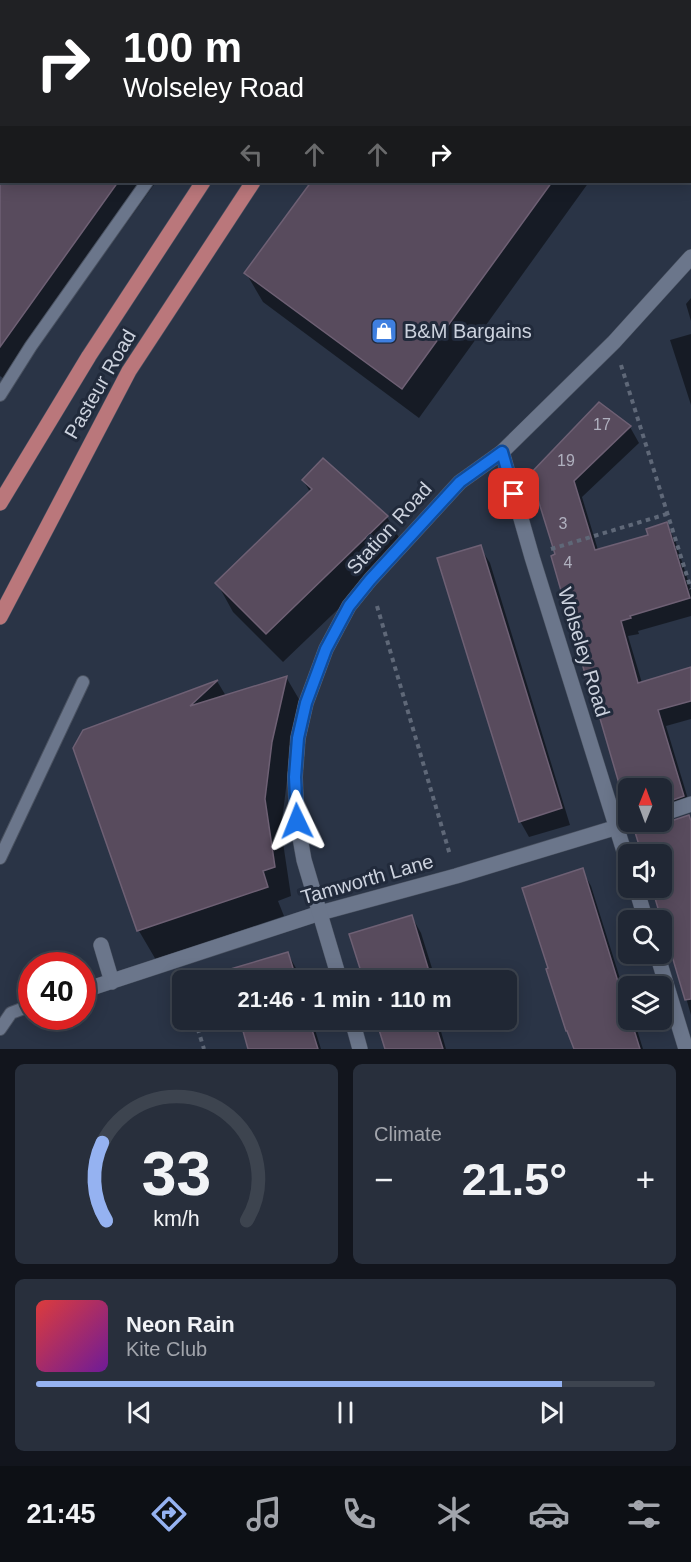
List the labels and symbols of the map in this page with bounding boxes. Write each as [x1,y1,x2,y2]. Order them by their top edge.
shop icon: B&M Bargains [369,316,399,346]
place label: B&M Bargains [404,320,532,342]
street label: Pasteur Road [60,326,140,442]
house number: 17 [593,416,611,433]
house number: 19 [557,452,575,469]
pin [488,468,539,519]
street label: Station Road [342,478,436,578]
house number: 3 [559,515,568,532]
house number: 4 [564,554,573,571]
street label: Wolseley Road [554,585,614,719]
north arrow [618,778,672,832]
position arrow [265,789,329,853]
street label: Tamworth Lane [298,850,436,908]
speed limit sign: 40 [18,952,96,1030]

